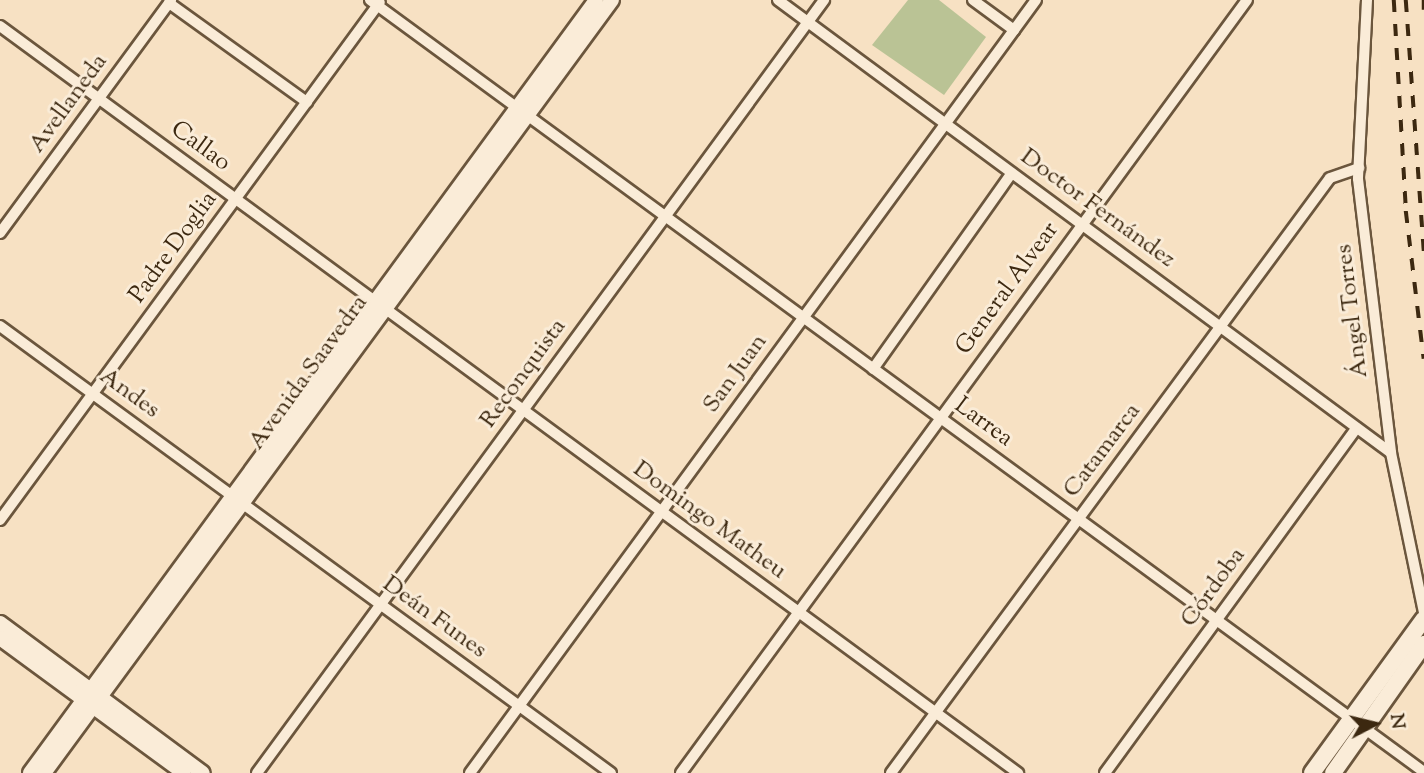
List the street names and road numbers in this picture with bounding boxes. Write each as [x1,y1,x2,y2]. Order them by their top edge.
street label: Avellaneda [23,49,115,159]
street label: Callao [164,116,236,178]
street label: Doctor Fernández [1014,143,1180,275]
street label: Padre Doglia [124,187,224,309]
street label: General Alvear [950,217,1066,361]
street label: Ángel Torres [1331,243,1375,379]
street label: Avenida Saavedra [243,290,375,456]
street label: Reconquista [475,314,573,434]
street label: San Juan [698,329,774,419]
street label: Andes [93,363,165,425]
street label: Larrea [948,392,1018,454]
street label: Catamarca [1058,398,1148,504]
street label: Domingo Matheu [627,456,791,586]
street label: Córdoba [1176,543,1252,633]
street label: Deán Funes [376,571,492,665]

